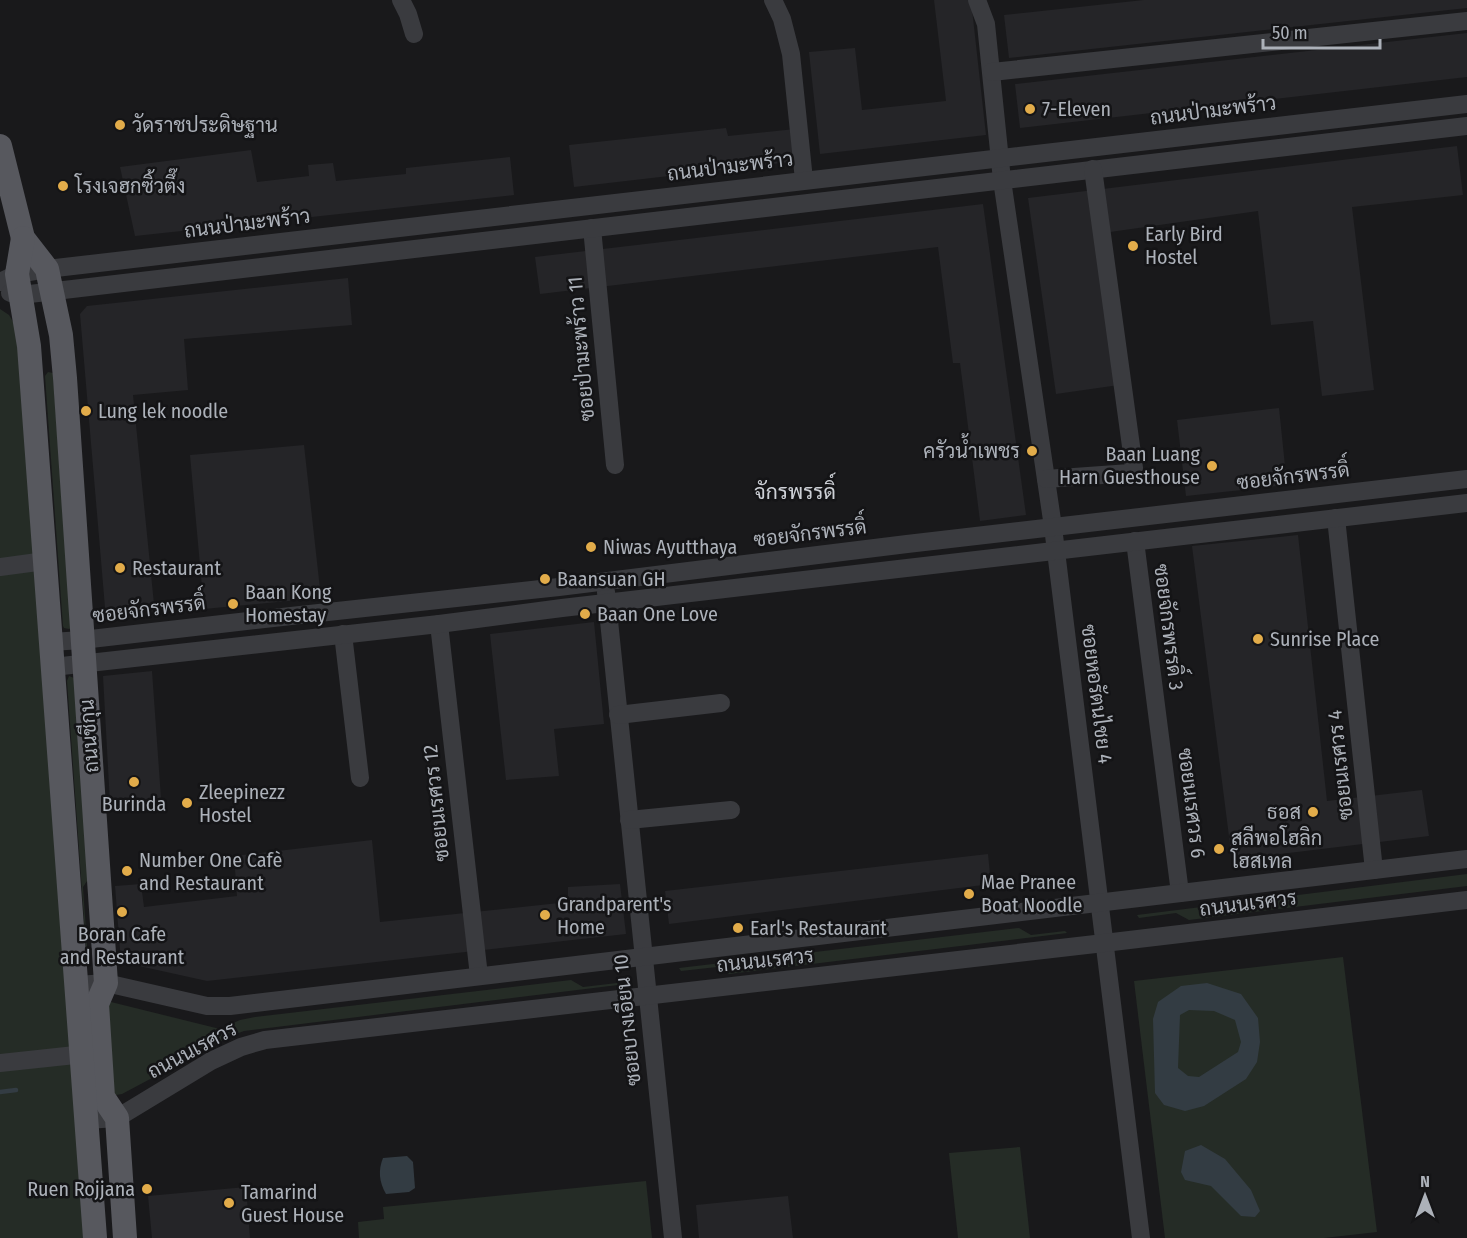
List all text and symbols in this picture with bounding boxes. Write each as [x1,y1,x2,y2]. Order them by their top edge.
scale bar [1263,12,1380,50]
text: 50 m [1272,22,1308,44]
street label: ถนนป่ามะพร้าว [1149,90,1277,130]
place label: 7-Eleven [1042,97,1111,121]
marker: 7-Eleven [1023,102,1037,116]
place label: วัดราชประดิษฐาน [132,113,278,138]
marker: วัดราชประดิษฐาน [113,118,127,132]
street label: ถนนป่ามะพร้าว [666,146,794,186]
place label: โรงเจฮกซิ้วตึ๊ง [74,168,185,198]
marker: โรงเจฮกซิ้วตึ๊ง [56,179,70,193]
street label: ถนนป่ามะพร้าว [183,203,311,243]
place label: Early Bird Hostel [1145,222,1223,269]
marker: Early Bird Hostel [1126,239,1140,253]
street label: ซอยป่ามะพร้าว 11 [563,276,599,422]
place label: Lung lek noodle [98,399,228,423]
marker: Lung lek noodle [79,404,93,418]
place label: ครัวน้ำเพชร [923,433,1020,463]
place label: Baan Luang Harn Guesthouse [1059,442,1201,489]
marker: ครัวน้ำเพชร [1025,444,1039,458]
street label: ซอยจักรพรรดิ์ [1235,451,1351,495]
marker: Baan Luang Harn Guesthouse [1205,459,1219,473]
district label: จักรพรรดิ์ [754,472,836,505]
street label: ซอยจักรพรรดิ์ [752,508,868,552]
place label: Niwas Ayutthaya [603,535,737,559]
marker: Niwas Ayutthaya [584,540,598,554]
place label: Restaurant [132,556,221,580]
marker: Restaurant [113,561,127,575]
street label: ซอยจักรพรรดิ์ 3 [1149,562,1195,692]
place label: Baansuan GH [557,567,666,591]
marker: Baansuan GH [538,572,552,586]
place label: Baan Kong Homestay [245,580,332,627]
street label: ซอยจักรพรรดิ์ [91,584,207,628]
marker: Baan Kong Homestay [226,597,240,611]
place label: Baan One Love [597,602,718,626]
marker: Baan One Love [578,607,592,621]
street label: ซอยหอรัตนไชย 4 [1077,623,1118,765]
place label: Sunrise Place [1270,627,1379,651]
marker: Sunrise Place [1251,632,1265,646]
street label: ถนนชีกุน [73,698,106,774]
street label: ซอยนเรศวร 4 [1322,709,1358,821]
street label: ซอยนเรศวร 12 [418,743,454,863]
street label: ซอยนเรศวร 6 [1173,747,1211,859]
marker: Burinda [127,775,141,789]
place label: Zleepinezz Hostel [199,780,285,827]
place label: Burinda [102,792,166,816]
marker: Zleepinezz Hostel [180,796,194,810]
place label: ธอส [1267,800,1301,824]
marker: ธอส [1306,805,1320,819]
place label: สลีพอโฮลิก โฮสเทล [1230,825,1322,873]
marker: สลีพอโฮลิก โฮสเทล [1212,842,1226,856]
place label: Number One Cafè and Restaurant [139,848,282,895]
marker: Number One Cafè and Restaurant [120,864,134,878]
place label: Mae Pranee Boat Noodle [981,870,1082,917]
street label: ถนนนเรศวร [1198,885,1298,921]
marker: Mae Pranee Boat Noodle [962,887,976,901]
place label: Grandparent's Home [557,892,672,939]
marker: Boran Cafe and Restaurant [115,905,129,919]
marker: Grandparent's Home [538,908,552,922]
place label: Earl's Restaurant [750,916,887,940]
marker: Earl's Restaurant [731,921,745,935]
place label: Boran Cafe and Restaurant [60,922,185,969]
street label: ถนนนเรศวร [715,943,815,977]
street label: ซอยบางเอียน 10 [607,953,646,1087]
street label: ถนนนเรศวร [143,1016,241,1084]
north arrow [1395,1166,1455,1226]
text: N [1420,1172,1430,1191]
place label: Ruen Rojjana [27,1177,135,1201]
place label: Tamarind Guest House [241,1180,344,1227]
marker: Ruen Rojjana [140,1182,154,1196]
marker: Tamarind Guest House [222,1196,236,1210]

